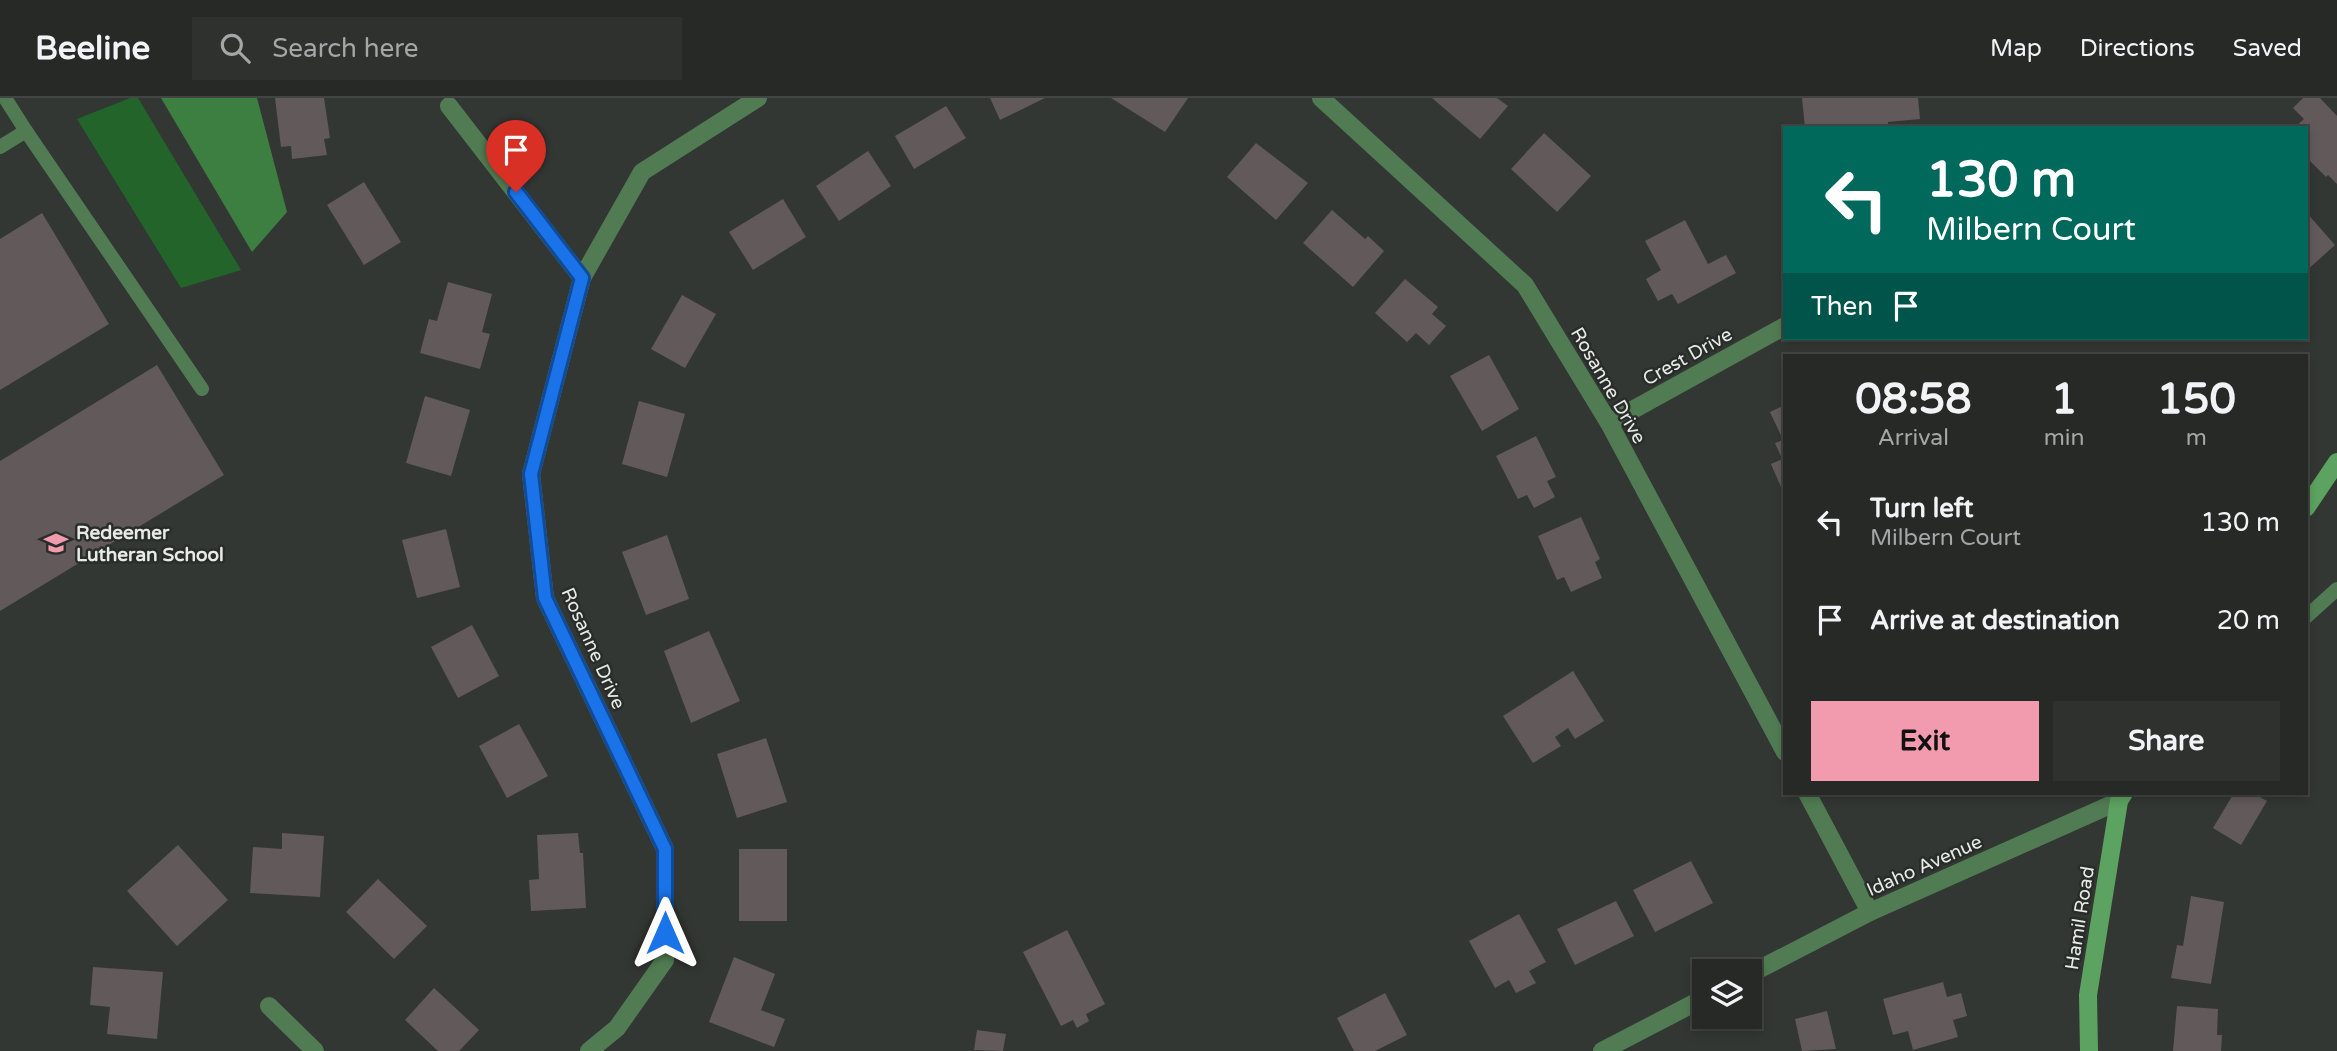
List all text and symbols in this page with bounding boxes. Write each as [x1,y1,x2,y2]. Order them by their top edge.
search box [192,17,682,80]
text: Beeline [35,29,150,68]
icon: search [216,29,254,67]
text: Search here [272,33,418,64]
text: Map [1990,34,2042,63]
text: Directions [2080,34,2195,63]
text: Saved [2233,34,2302,63]
pin [486,120,546,192]
icon: arrive [497,131,535,169]
text: 130 m [1926,151,2076,210]
icon: left [1811,154,1902,245]
text: Milbern Court [1926,211,2136,249]
icon: arrive [1887,287,1925,325]
text: Then [1811,291,1873,322]
street label: Rosanne Drive [1566,323,1650,448]
street label: Crest Drive [1639,323,1736,390]
text: 08:58 [1855,374,1972,425]
text: 1 [2051,374,2077,425]
text: 150 [2157,374,2236,425]
text: Arrival [1878,424,1949,452]
text: min [2044,424,2085,452]
text: m [2186,424,2207,452]
text: Turn left [1870,493,1973,524]
icon: left [1811,503,1849,541]
text: 130 m [2200,507,2280,538]
place label: Redeemer Lutheran School [76,522,224,566]
text: Milbern Court [1870,524,2021,552]
school or university icon: Redeemer Lutheran School [42,529,70,557]
street label: Rosanne Drive [556,584,630,712]
icon: arrive [1811,601,1849,639]
text: Arrive at destination [1870,605,2120,636]
text: 20 m [2217,605,2280,636]
button: Exit [1811,701,2039,781]
button: Share [2053,701,2280,781]
street label: Idaho Avenue [1863,831,1985,901]
street label: Hamil Road [2061,865,2099,972]
position arrow [628,896,702,970]
map controls [1692,959,1762,1029]
button: layers [1692,959,1762,1029]

